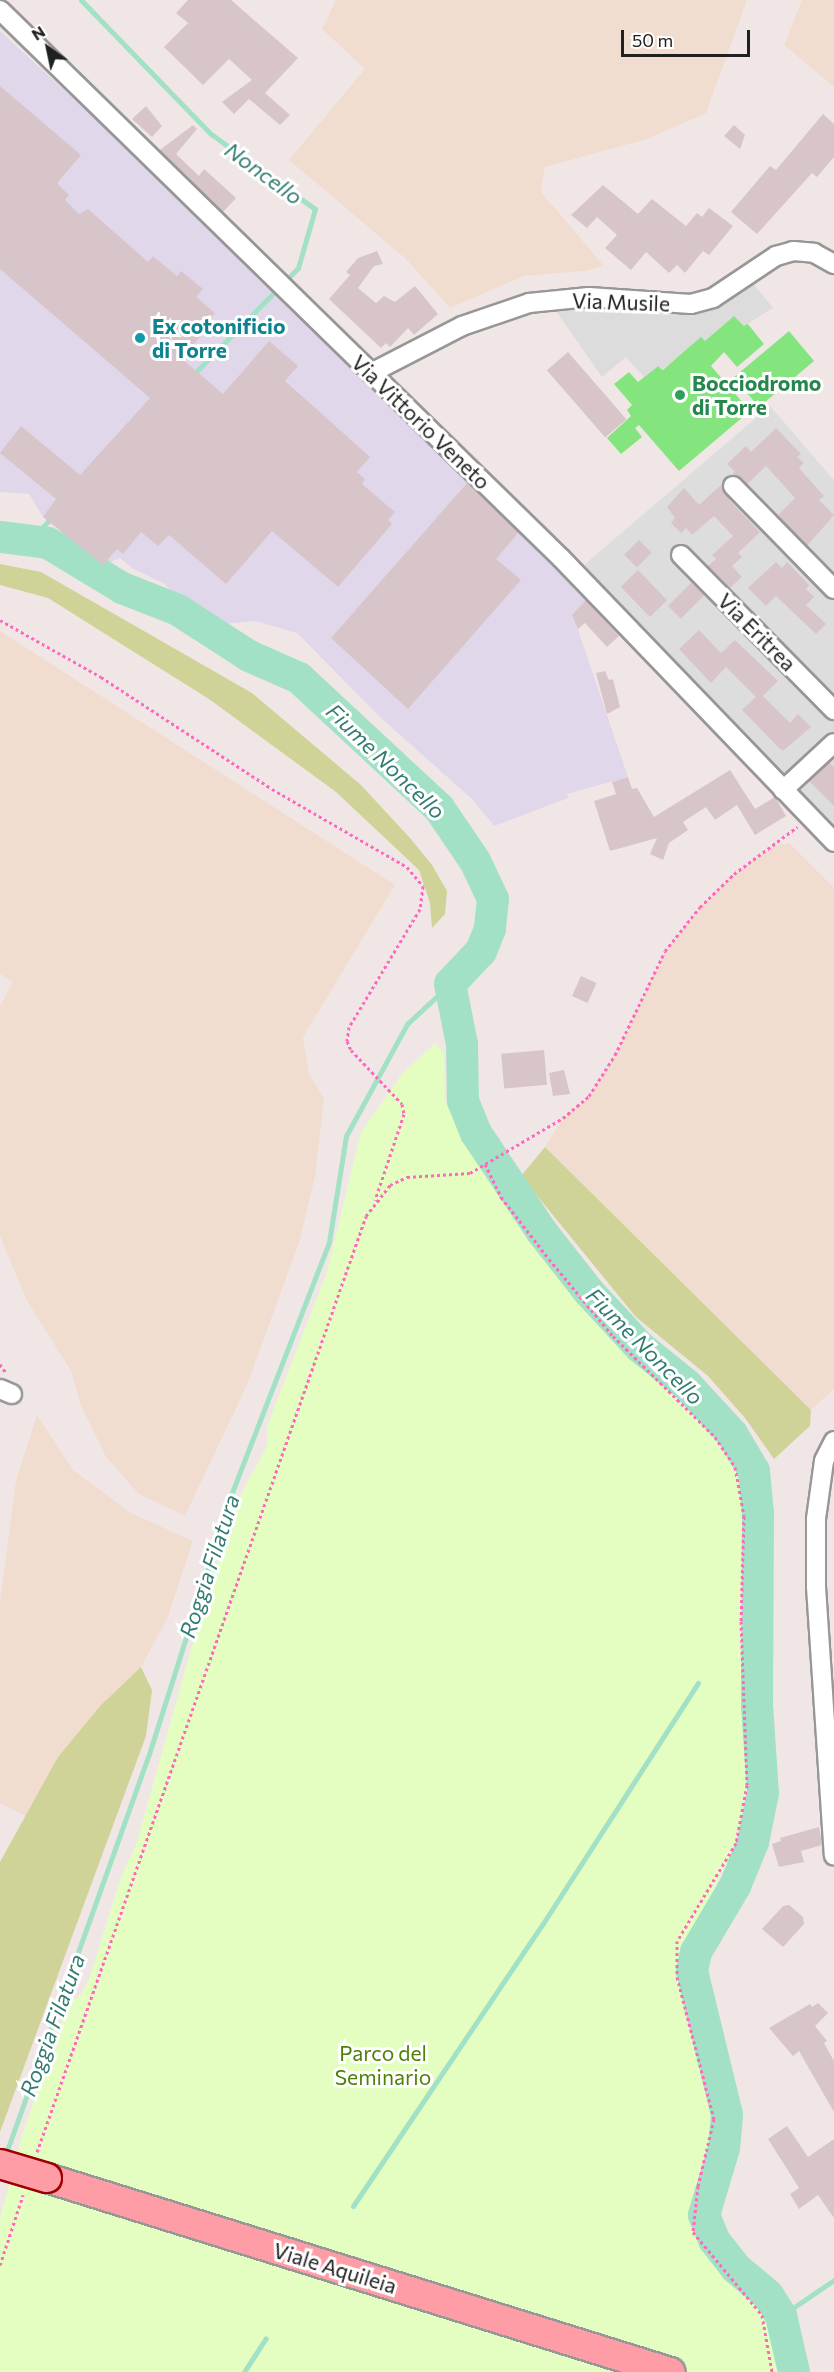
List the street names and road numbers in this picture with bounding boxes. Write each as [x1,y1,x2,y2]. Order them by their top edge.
street label: Via Musile [572,288,670,316]
street label: Via Vittorio Veneto [347,350,495,494]
street label: Via Eritrea [713,588,801,676]
street label: Viale Aquileia [270,2237,400,2299]

